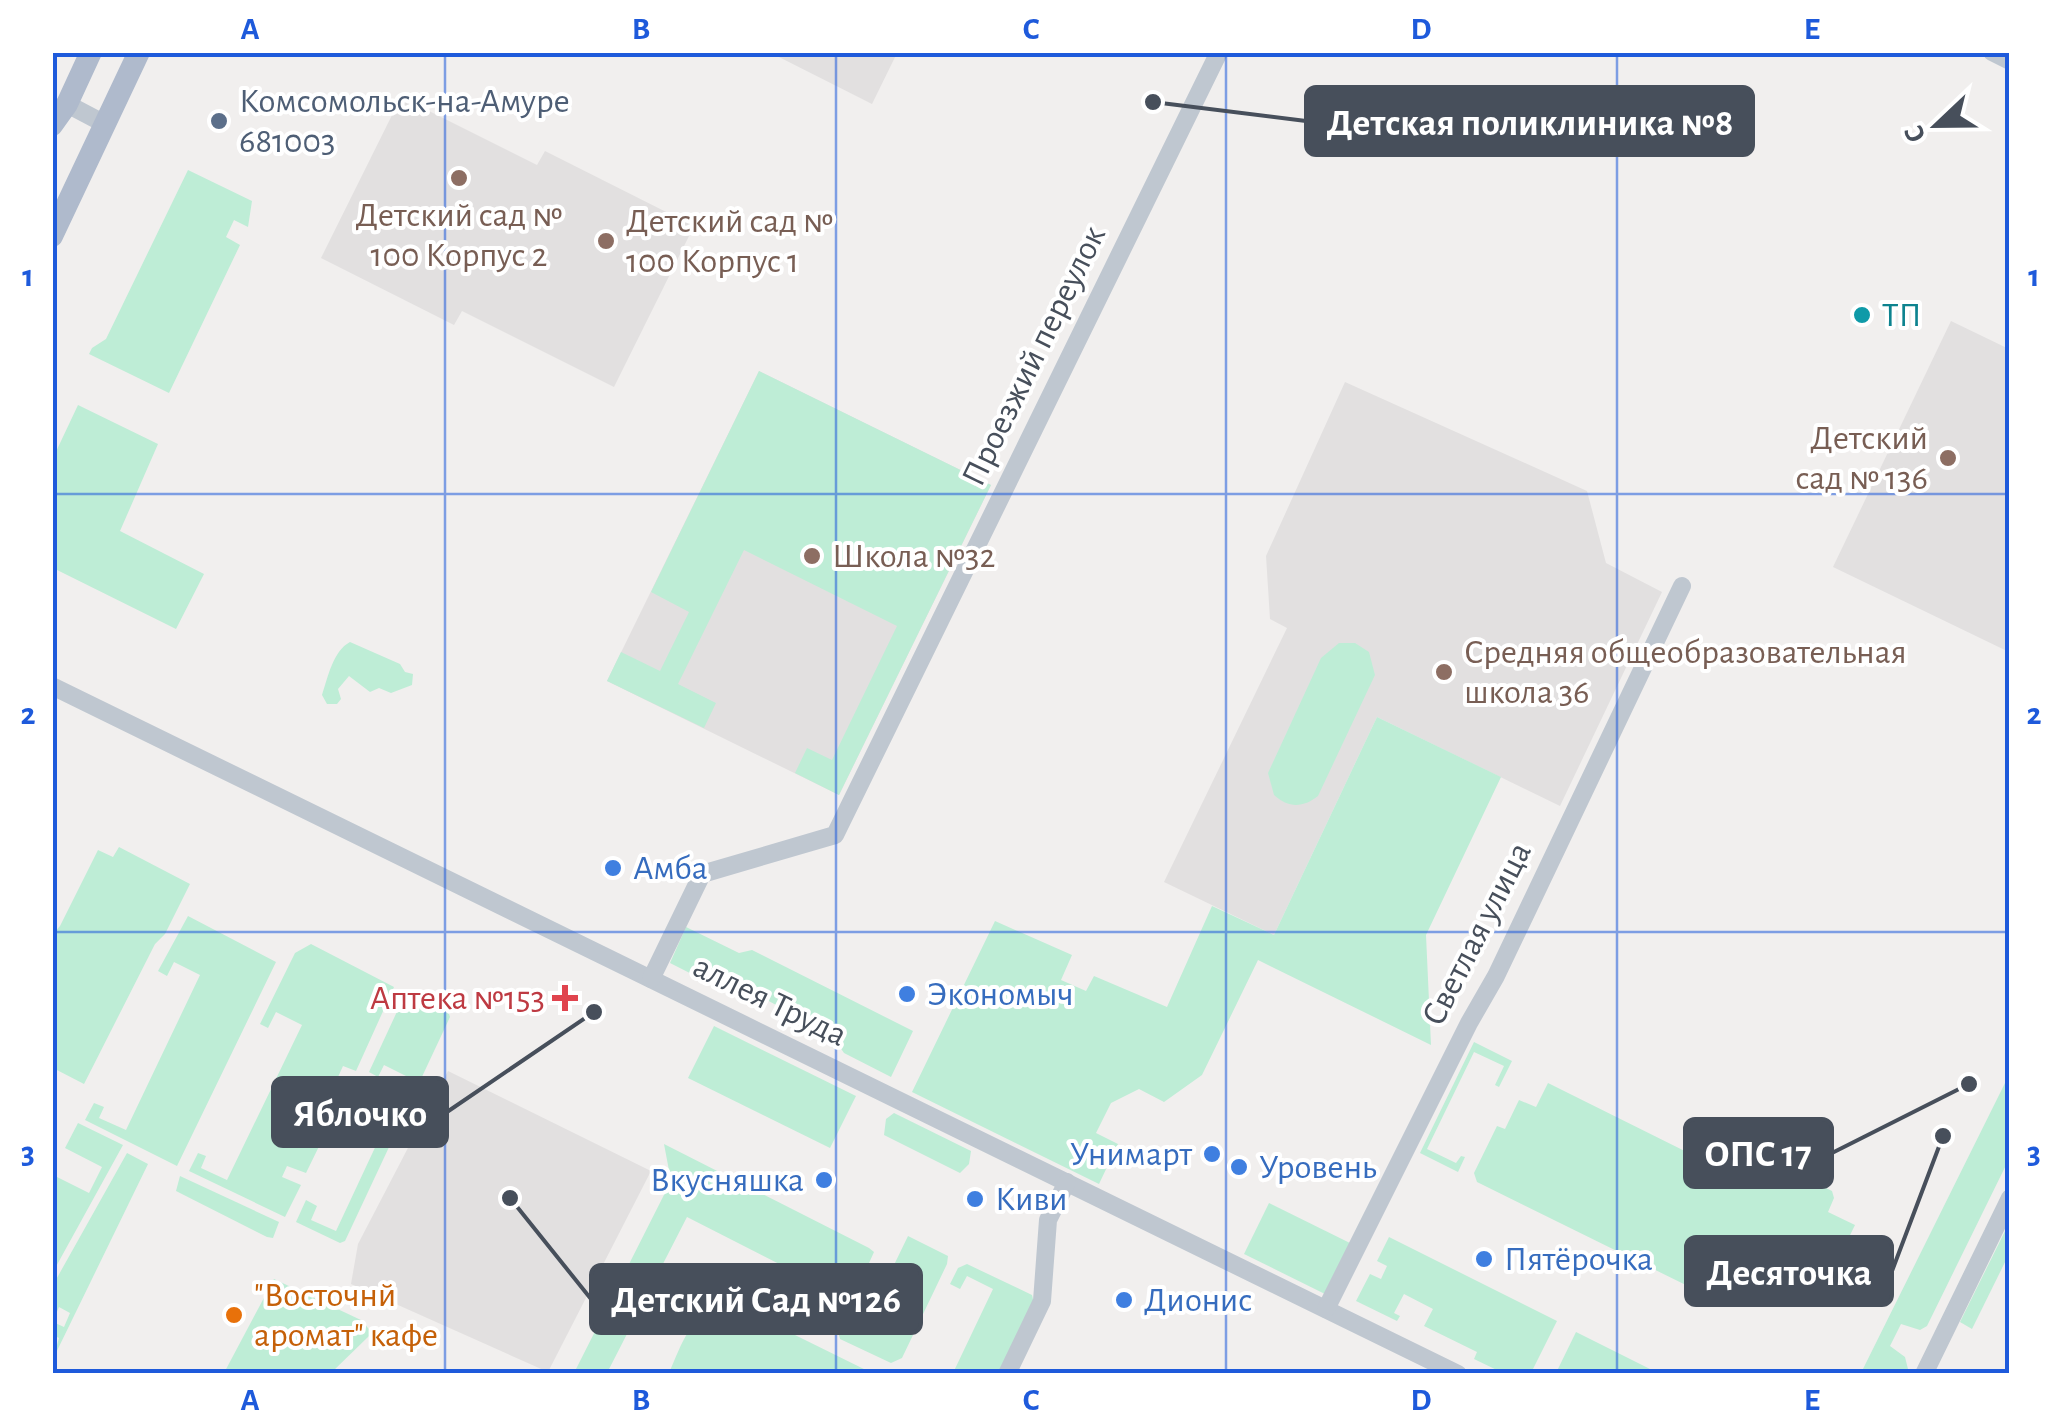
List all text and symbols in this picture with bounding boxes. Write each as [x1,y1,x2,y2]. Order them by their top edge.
text: A [240,13,260,45]
text: B [632,13,650,45]
text: C [1023,13,1040,45]
text: D [1411,13,1432,45]
text: E [1804,13,1820,45]
north arrow [1887,75,1987,175]
place label: Комсомольск-на-Амуре 681003 [239,84,570,159]
callout: Детская поликлиника №8 [1306,87,1753,155]
text: Детская поликлиника №8 [1326,105,1734,143]
marker: Комсомольск-на-Амуре 681003 [208,110,230,132]
text: С [1900,121,1932,146]
marker: Детский сад № 100 Корпус 2 [448,167,470,189]
place label: Детский сад № 100 Корпус 2 [355,198,563,273]
place label: Детский сад № 100 Корпус 1 [626,204,833,279]
street label: Проезжий переулок [956,221,1112,491]
marker: Детский сад № 100 Корпус 1 [595,230,617,252]
text: 1 [22,260,34,292]
text: 1 [2028,260,2040,292]
place label: ТП [1882,298,1922,333]
marker: ТП [1851,304,1873,326]
place label: Детский сад № 136 [1795,421,1928,496]
marker: Детский сад № 136 [1937,447,1959,469]
place label: Школа №32 [832,539,995,574]
marker: Школа №32 [801,545,823,567]
place label: Средняя общеобразовательная школа 36 [1464,635,1907,710]
marker: Средняя общеобразовательная школа 36 [1433,661,1455,683]
text: 2 [20,698,36,730]
text: 2 [2026,698,2042,730]
street label: Светлая улица [1416,837,1538,1031]
place label: Амба [633,851,708,886]
marker: Амба [602,857,624,879]
street label: аллея Труда [688,949,852,1053]
place label: Экономыч [927,977,1074,1012]
place label: Аптека №153 [370,981,545,1016]
marker: Экономыч [896,983,918,1005]
marker: Аптека №153 [554,987,576,1009]
callout: Яблочко [273,1078,447,1146]
text: Яблочко [293,1096,427,1134]
callout: ОПС 17 [1685,1119,1832,1187]
text: ОПС 17 [1704,1136,1812,1174]
text: 3 [21,1137,35,1169]
place label: Унимарт [1070,1137,1192,1172]
text: 3 [2027,1137,2041,1169]
marker: Унимарт [1201,1143,1223,1165]
place label: Уровень [1259,1150,1377,1185]
marker: Уровень [1228,1156,1250,1178]
place label: Вкусняшка [650,1163,804,1198]
marker: Вкусняшка [813,1169,835,1191]
place label: Киви [995,1182,1068,1217]
marker: Киви [964,1188,986,1210]
callout: Десяточка [1686,1237,1892,1305]
place label: Пятёрочка [1504,1242,1653,1277]
marker: Пятёрочка [1473,1248,1495,1270]
text: Десяточка [1706,1255,1872,1293]
callout: Детский Сад №126 [591,1265,921,1333]
place label: "Восточнй аромат" кафе [254,1278,438,1353]
text: Детский Сад №126 [611,1282,901,1320]
place label: Дионис [1144,1283,1253,1318]
marker: Дионис [1113,1289,1135,1311]
marker: "Восточнй аромат" кафе [223,1304,245,1326]
text: A [240,1384,260,1416]
text: B [632,1384,650,1416]
text: C [1023,1384,1040,1416]
text: D [1411,1384,1432,1416]
text: E [1804,1384,1820,1416]

